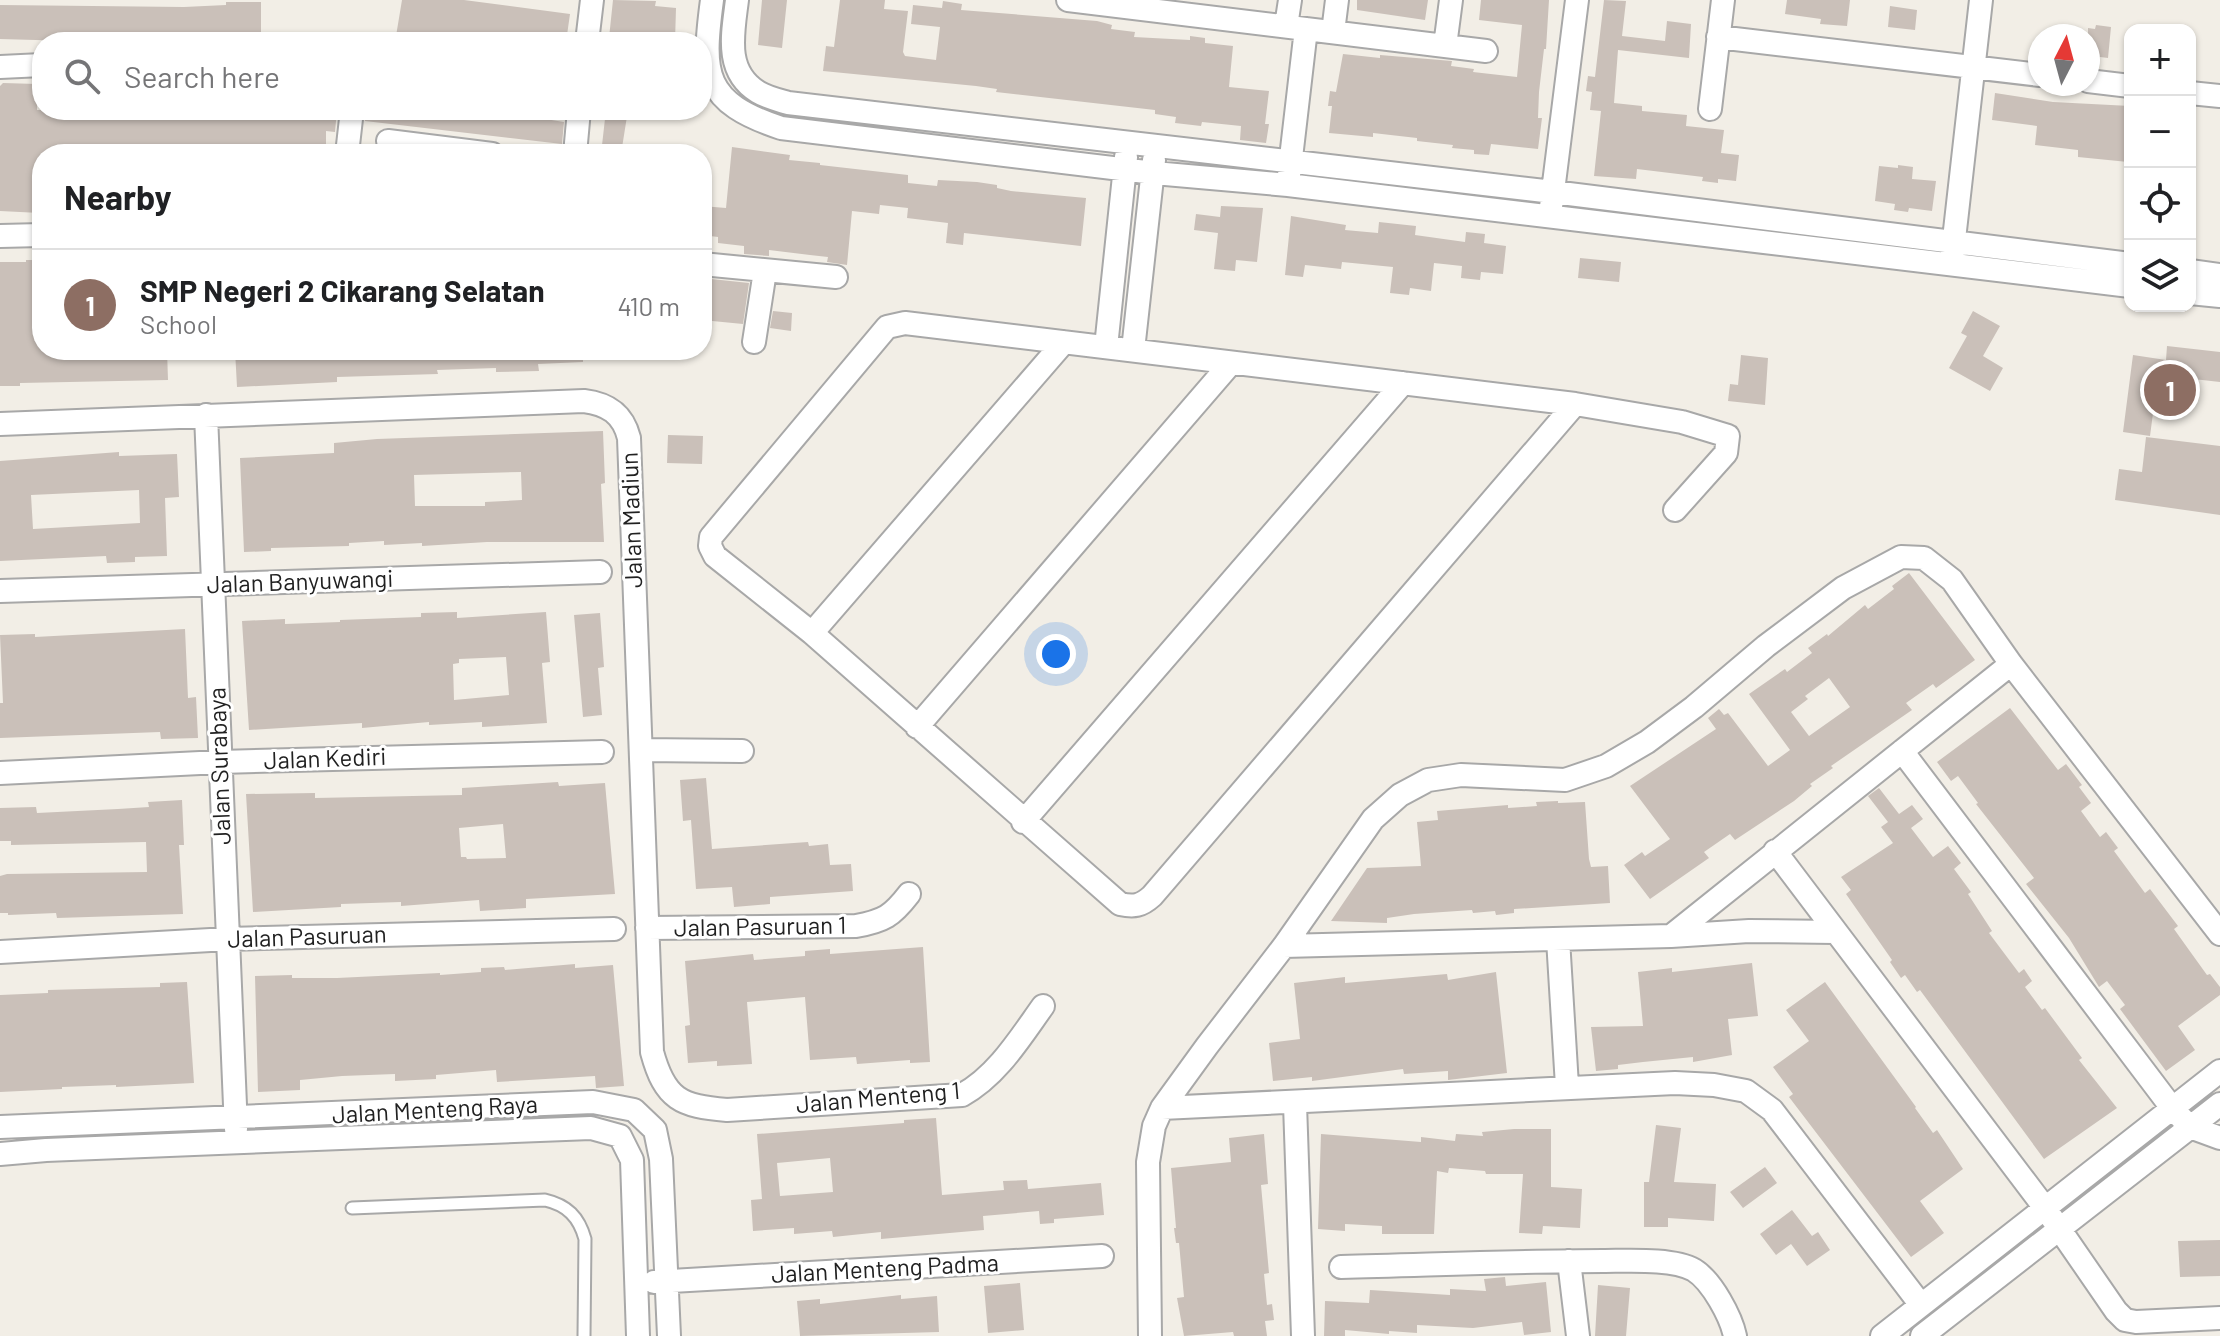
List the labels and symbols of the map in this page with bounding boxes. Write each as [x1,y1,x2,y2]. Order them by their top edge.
north arrow [2028,24,2100,96]
pin: 1 [2144,360,2196,420]
street label: Jalan Madiun [614,452,647,589]
street label: Jalan Banyuwangi [206,563,394,598]
your location [1036,634,1076,674]
street label: Jalan Surabaya [201,687,236,845]
street label: Jalan Kediri [263,741,387,774]
street label: Jalan Pasuruan 1 [674,909,846,942]
street label: Jalan Pasuruan [227,918,387,953]
street label: Jalan Menteng 1 [795,1075,961,1118]
street label: Jalan Menteng Raya [331,1089,539,1128]
street label: Jalan Menteng Padma [770,1247,999,1288]

